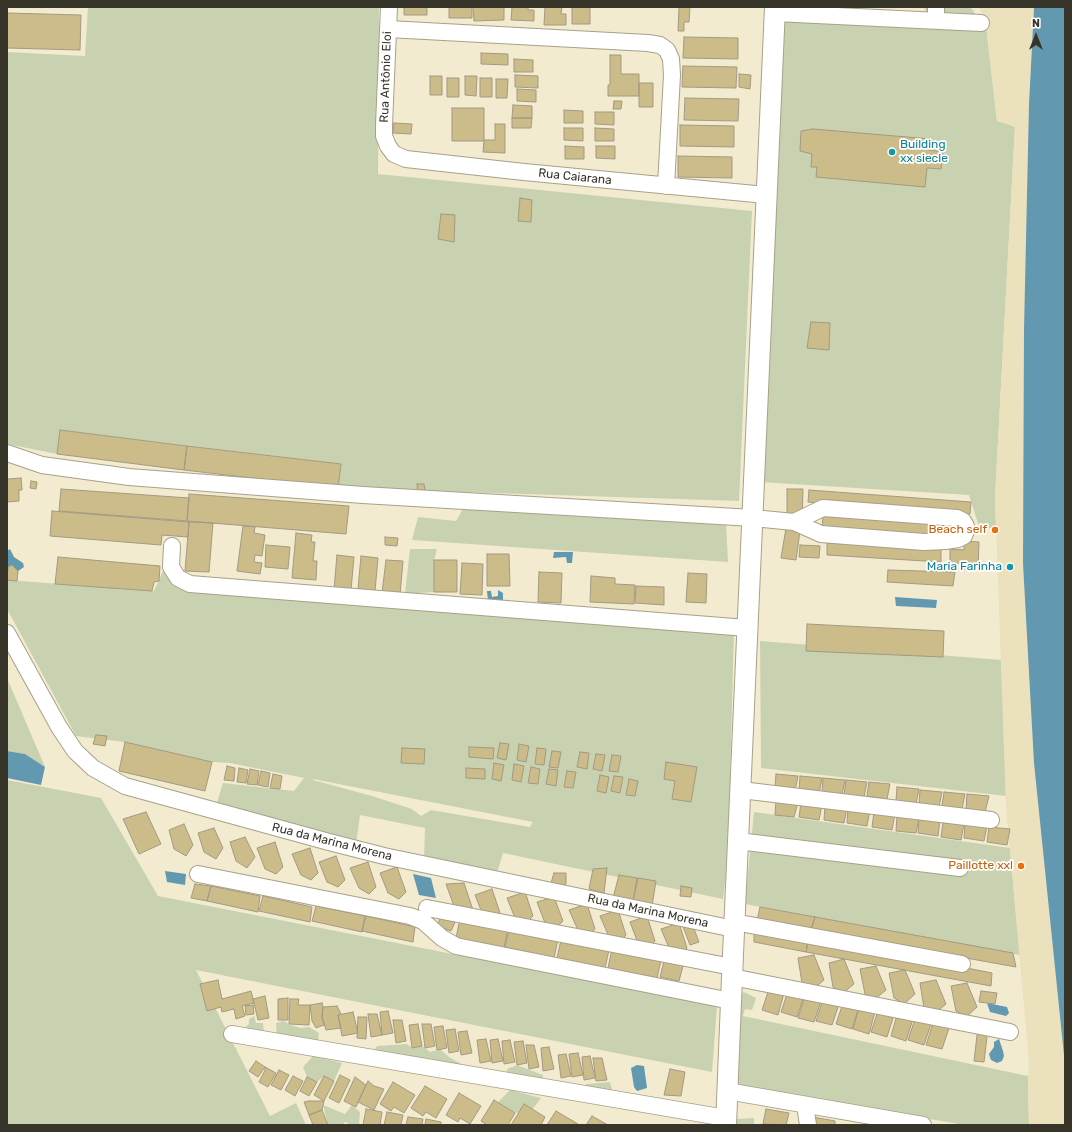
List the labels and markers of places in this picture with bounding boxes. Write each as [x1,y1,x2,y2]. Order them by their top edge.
place label: Building xx siecle [900,138,948,166]
marker: Building xx siecle [887,147,897,157]
place label: Beach self [928,523,987,537]
marker: Beach self [990,525,1000,535]
place label: Maria Farinha [927,560,1002,574]
marker: Maria Farinha [1005,562,1015,572]
place label: Paillotte xxl [948,859,1013,873]
marker: Paillotte xxl [1016,861,1026,871]

